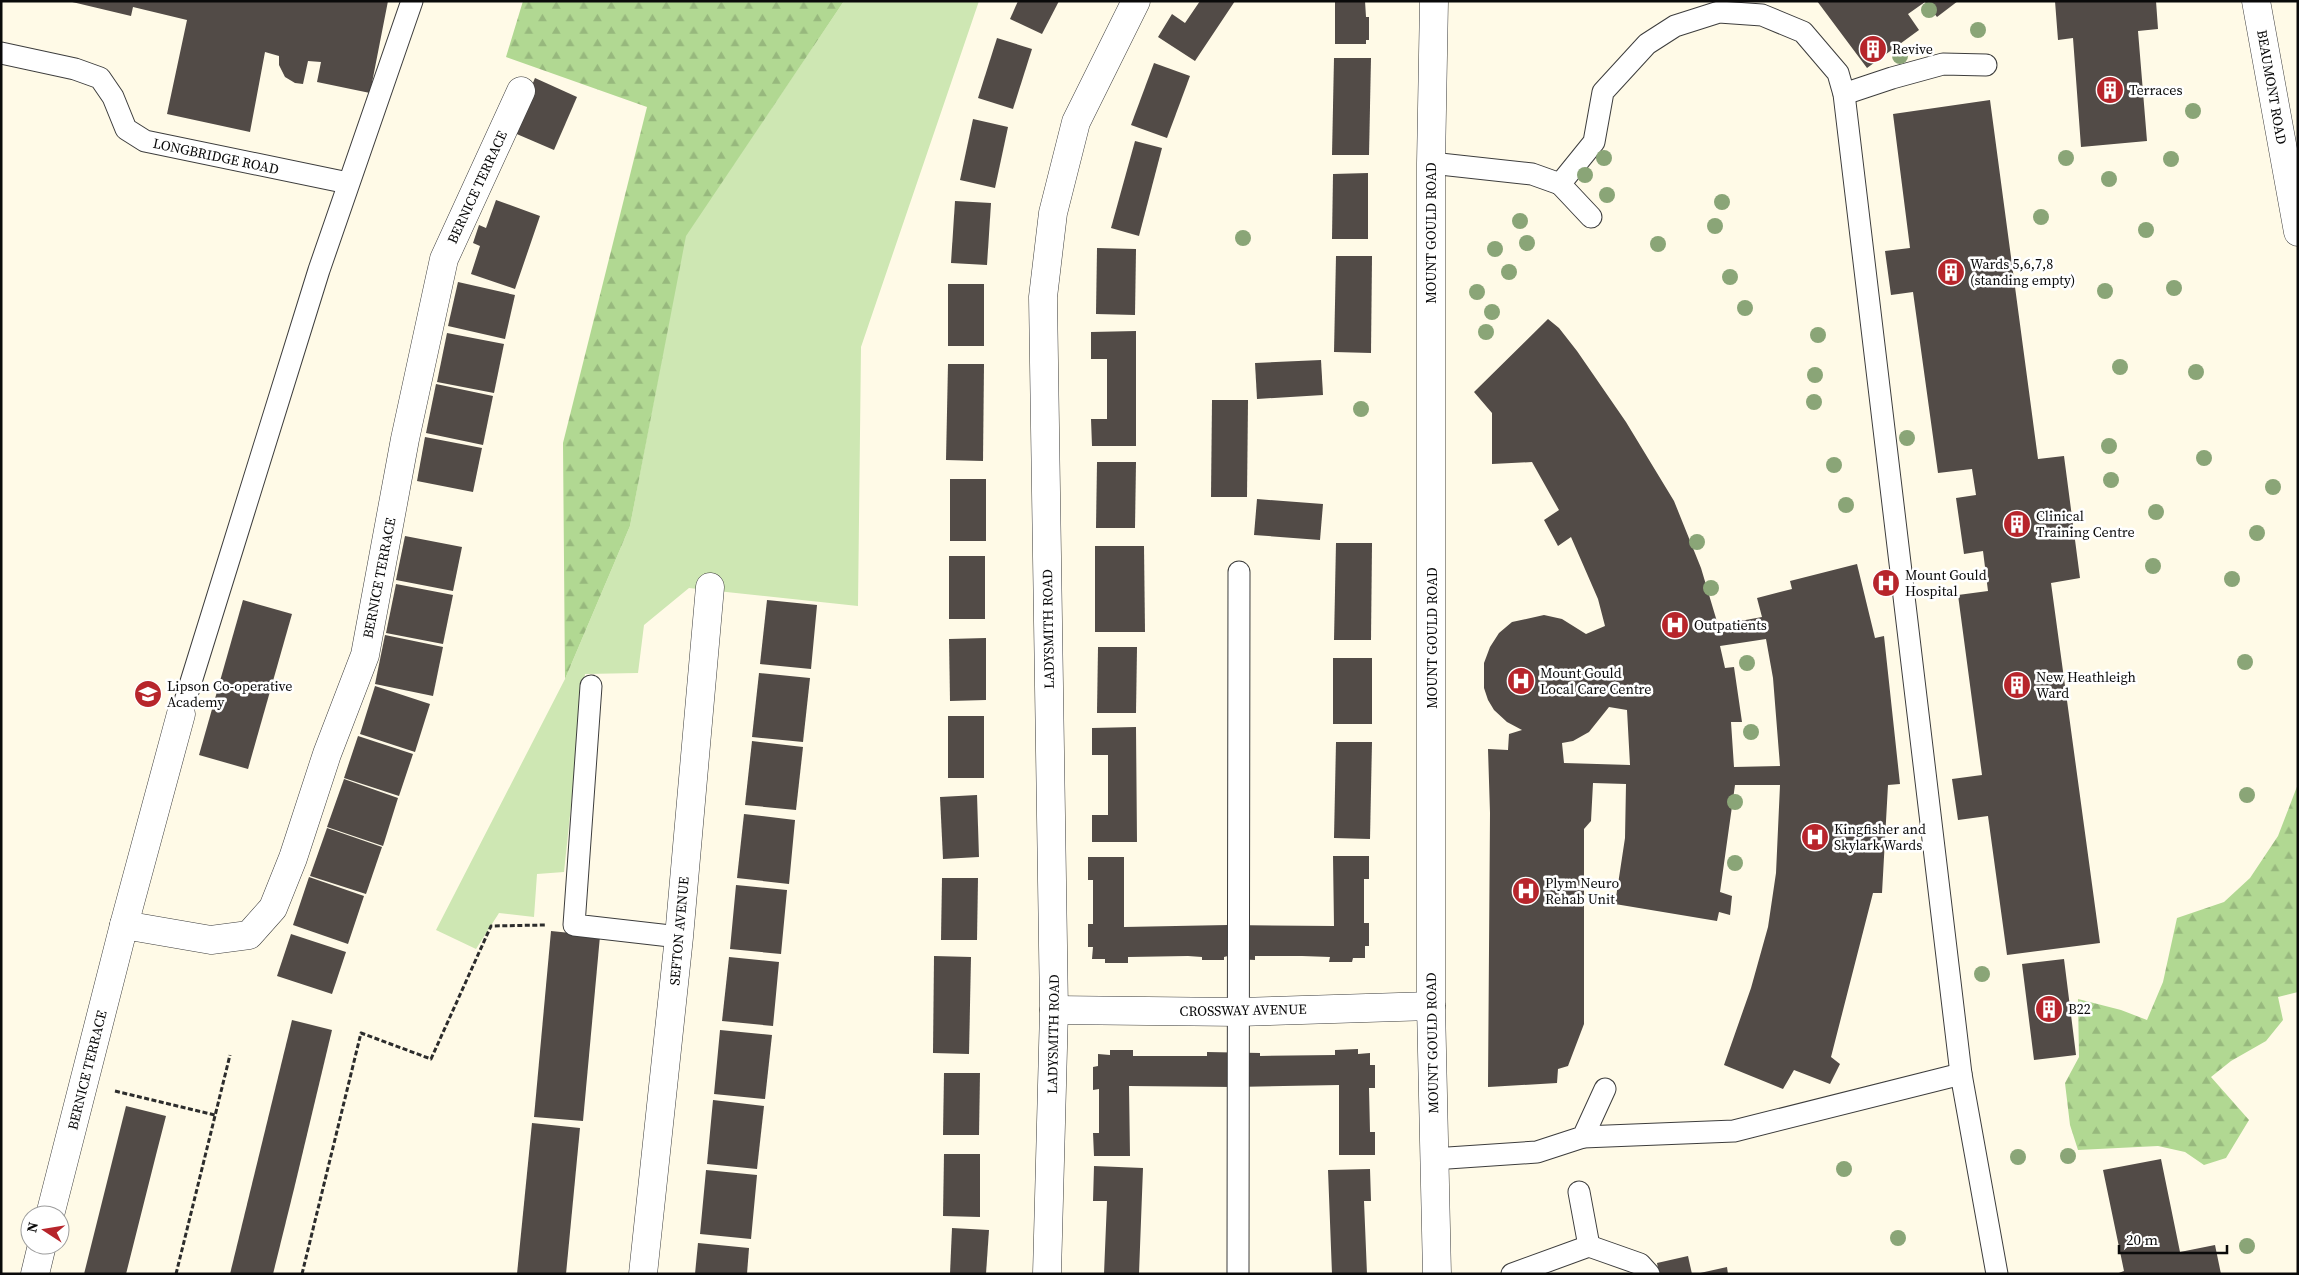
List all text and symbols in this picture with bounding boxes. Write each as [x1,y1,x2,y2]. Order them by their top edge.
street label: BEAUMONT ROAD [2252,28,2292,146]
building icon: Revive [1858,34,1888,64]
place label: Revive [1892,39,1933,59]
building icon: Terraces [2095,75,2125,105]
place label: Terraces [2129,80,2182,100]
street label: BERNICE TERRACE [442,127,512,247]
street label: LONGBRIDGE ROAD [151,133,281,179]
street label: MOUNT GOULD ROAD [1421,162,1441,304]
place label: Wards 5,6,7,8 (standing empty) [1970,254,2075,290]
building icon: Wards 5,6,7,8 (standing empty) [1936,257,1966,287]
place label: Clinical Training Centre [2036,506,2135,542]
building icon: Clinical Training Centre [2002,509,2032,539]
street label: BERNICE TERRACE [357,516,401,640]
place label: Mount Gould Hospital [1905,565,1987,601]
street label: MOUNT GOULD ROAD [1422,567,1442,709]
hospital icon: Mount Gould Hospital [1871,568,1901,598]
street label: LADYSMITH ROAD [1037,569,1059,689]
hospital icon: Outpatients [1660,610,1690,640]
place label: Outpatients [1694,615,1767,635]
place label: Mount Gould Local Care Centre [1540,663,1651,699]
hospital icon: Mount Gould Local Care Centre [1506,666,1536,696]
place label: New Heathleigh Ward [2036,667,2136,703]
building icon: New Heathleigh Ward [2002,670,2032,700]
place label: Lipson Co-operative Academy [167,676,292,712]
school or university icon: Lipson Co-operative Academy [133,679,163,709]
place label: Kingfisher and Skylark Wards [1834,819,1926,855]
hospital icon: Kingfisher and Skylark Wards [1800,822,1830,852]
place label: Plym Neuro Rehab Unit [1545,873,1620,909]
street label: SEFTON AVENUE [664,876,694,986]
hospital icon: Plym Neuro Rehab Unit [1511,876,1541,906]
street label: MOUNT GOULD ROAD [1421,972,1443,1114]
street label: LADYSMITH ROAD [1042,974,1064,1094]
building icon: B22 [2034,994,2064,1024]
street label: CROSSWAY AVENUE [1179,999,1307,1021]
place label: B22 [2068,999,2091,1019]
street label: BERNICE TERRACE [62,1008,112,1132]
north arrow [20,1205,70,1255]
text: N [21,1220,43,1234]
scale bar [2119,1222,2226,1254]
text: 20 m [2126,1229,2158,1250]

